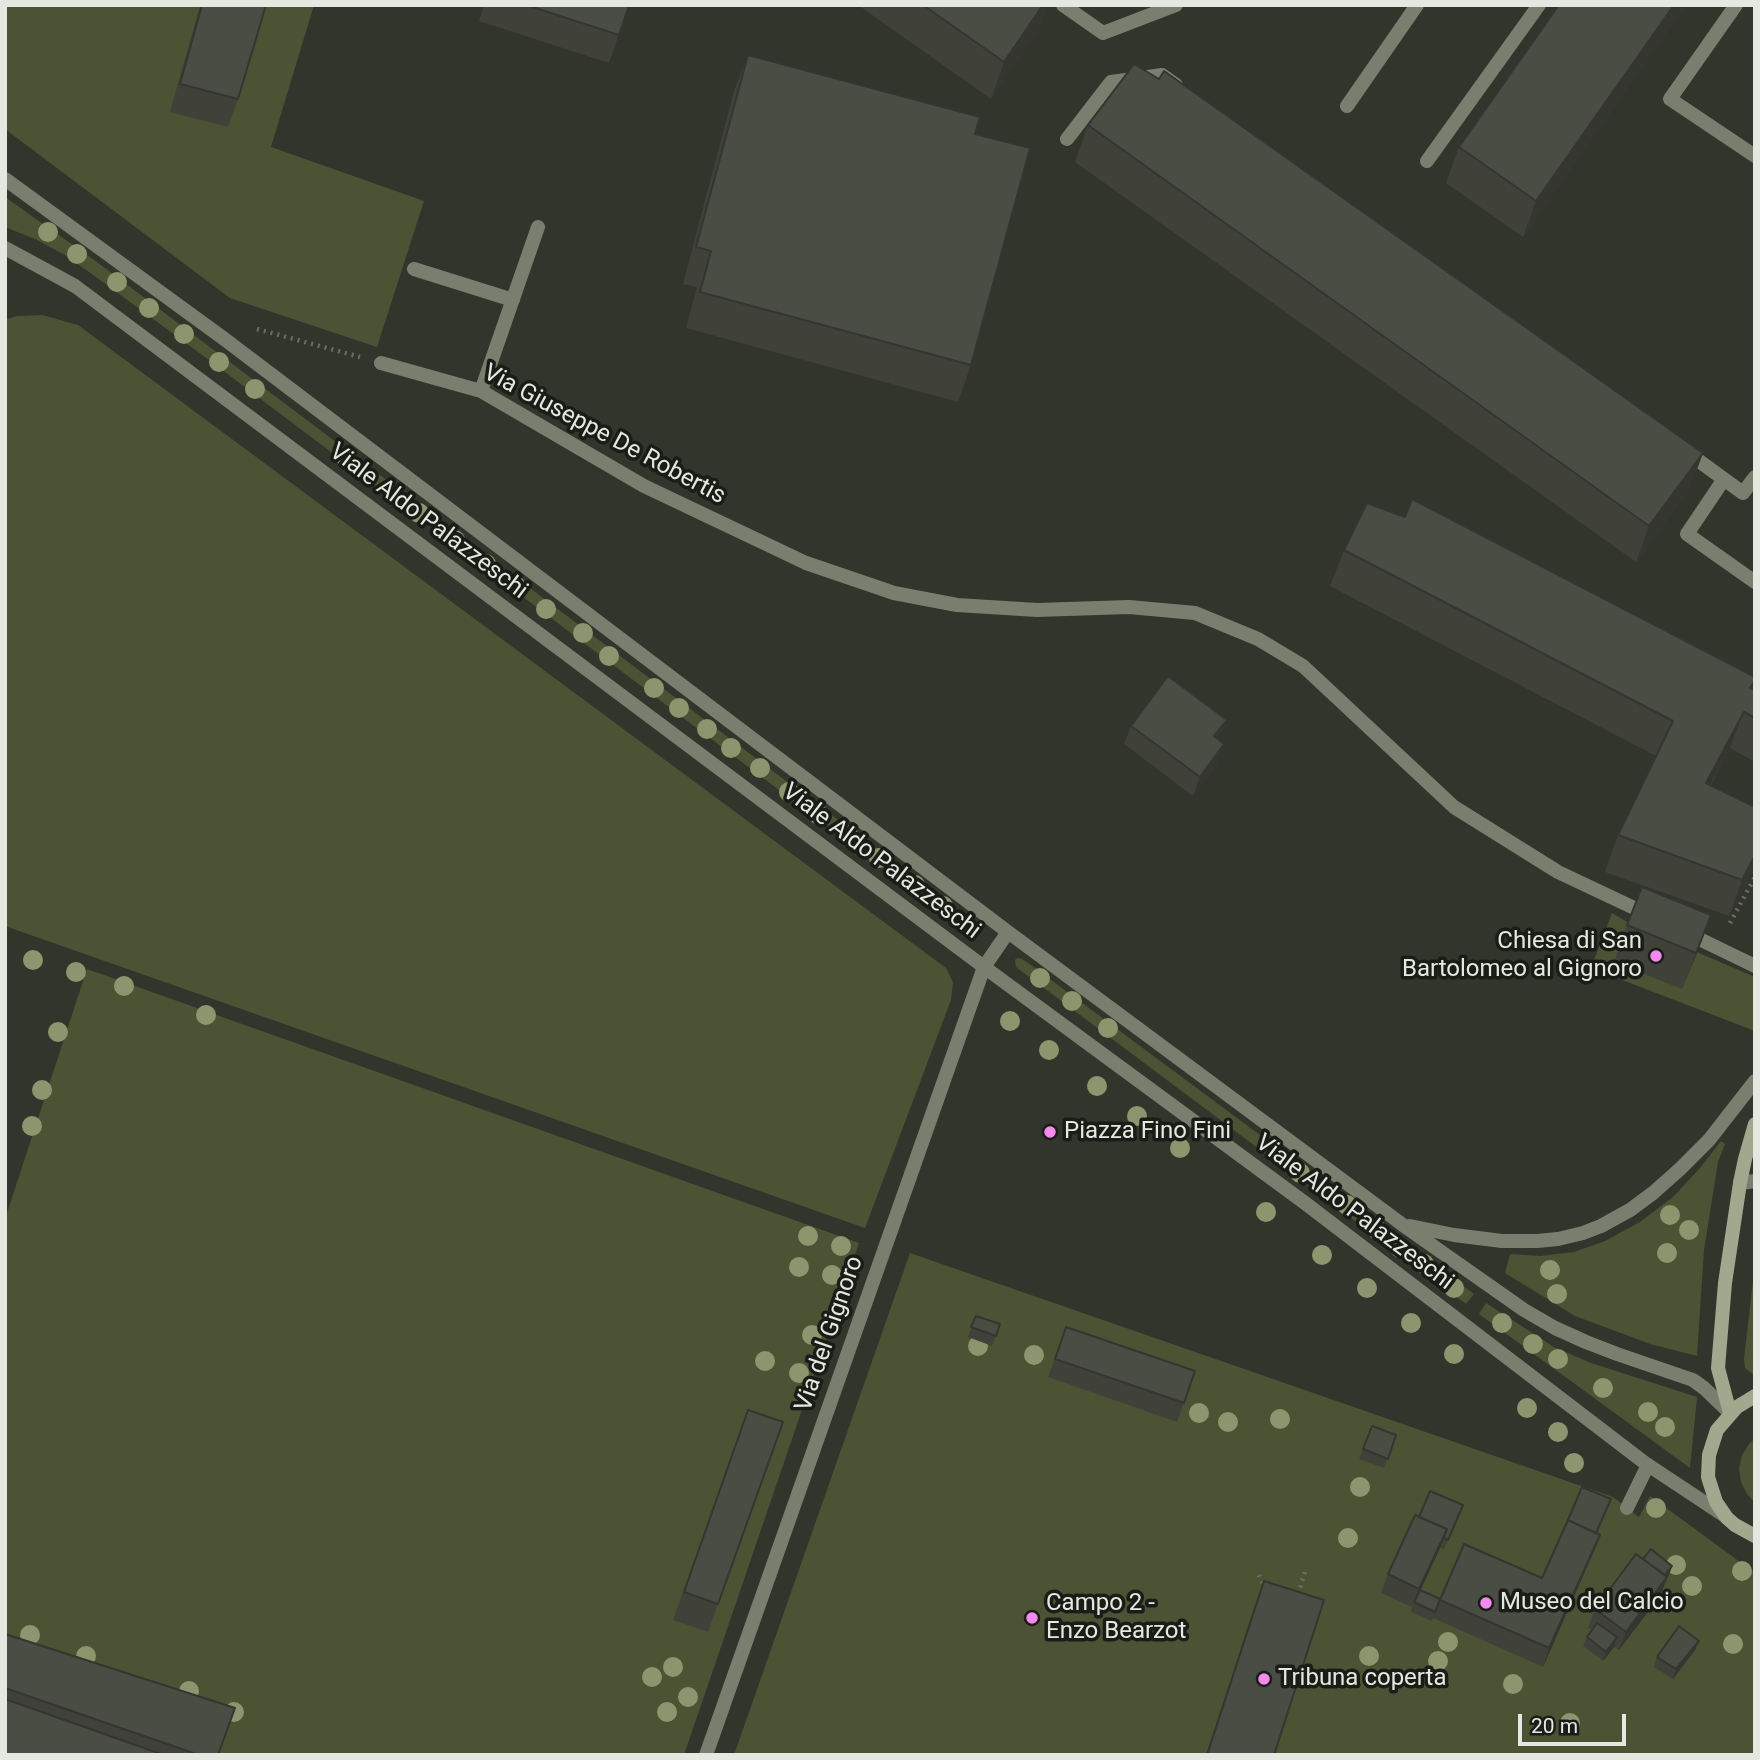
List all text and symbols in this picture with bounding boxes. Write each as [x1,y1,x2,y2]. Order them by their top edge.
street label: Via Giuseppe De Robertis [478,359,730,511]
street label: Viale Aldo Palazzeschi [323,438,533,606]
street label: Viale Aldo Palazzeschi [776,778,986,946]
place label: Chiesa di San Bartolomeo al Gignoro [1402,928,1642,984]
marker: Chiesa di San Bartolomeo al Gignoro [1648,948,1664,964]
place label: Piazza Fino Fini [1064,1118,1231,1146]
marker: Piazza Fino Fini [1042,1124,1058,1140]
street label: Viale Aldo Palazzeschi [1249,1129,1459,1297]
street label: Via del Gignoro [790,1253,870,1415]
place label: Museo del Calcio [1500,1589,1684,1617]
place label: Campo 2 - Enzo Bearzot [1046,1590,1186,1646]
marker: Museo del Calcio [1478,1595,1494,1611]
marker: Campo 2 - Enzo Bearzot [1024,1610,1040,1626]
place label: Tribuna coperta [1278,1665,1446,1693]
marker: Tribuna coperta [1256,1671,1272,1687]
scale bar [1522,1700,1630,1744]
text: 20 m [1531,1714,1578,1738]

